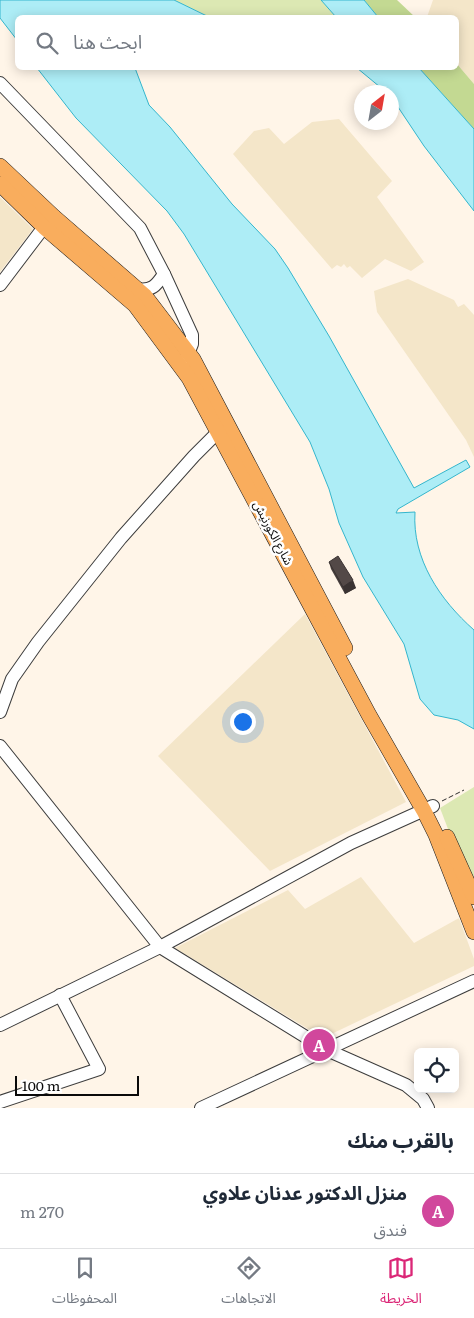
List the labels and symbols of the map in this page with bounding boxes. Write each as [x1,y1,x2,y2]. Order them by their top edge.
north arrow [354,85,399,130]
street label: شارع الكورنيش [249,497,298,568]
your location [230,709,256,735]
pin: A [303,1026,335,1064]
scale bar [15,1073,139,1096]

